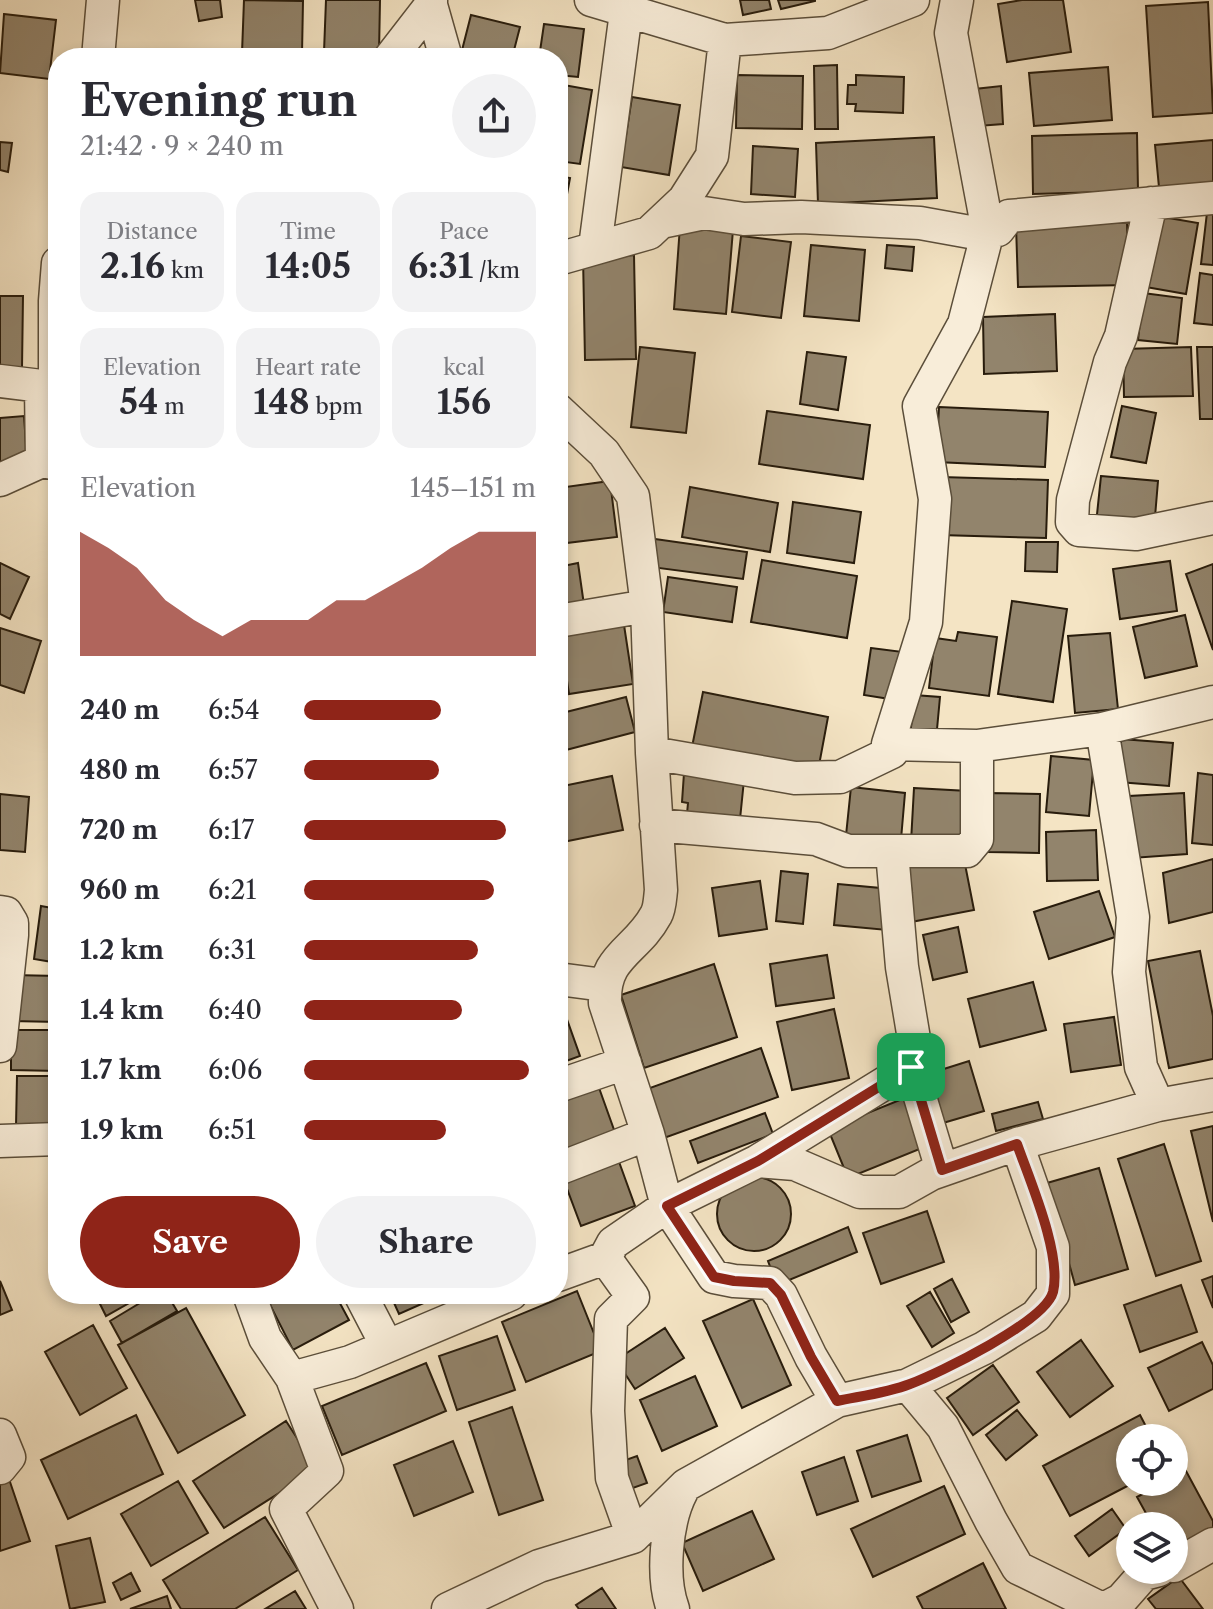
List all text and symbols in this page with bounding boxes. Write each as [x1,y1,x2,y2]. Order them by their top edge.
text: Evening run [80,73,357,127]
button: share [452,74,536,158]
text: 21:42 · 9 × 240 m [80,130,284,162]
text: Distance [106,218,198,245]
text: Time [280,218,336,245]
text: Pace [439,218,489,245]
text: 2.16 [100,245,165,287]
text: 14:05 [265,245,351,287]
text: 6:31 [408,245,473,287]
text: km [165,257,204,284]
text: /km [473,257,520,284]
text: Elevation [103,354,201,381]
text: Heart rate [255,354,361,381]
text: kcal [443,354,485,381]
text: 54 [119,381,158,423]
text: 148 [253,381,310,423]
text: 156 [437,381,491,423]
text: m [158,393,185,420]
text: bpm [310,393,363,420]
text: Elevation [80,472,196,504]
text: 145–151 m [410,472,536,504]
text: 240 m [80,694,160,726]
text: 6:54 [208,694,260,726]
text: 480 m [80,754,160,786]
text: 6:57 [208,754,257,786]
text: 720 m [80,814,158,846]
text: 6:17 [208,814,254,846]
text: 960 m [80,874,160,906]
text: 6:21 [208,874,256,906]
text: 1.2 km [80,934,164,966]
text: 6:31 [208,934,256,966]
text: 1.4 km [80,994,164,1026]
text: 6:40 [208,994,262,1026]
pin [877,1033,945,1101]
icon: arrive [889,1045,933,1089]
text: 1.7 km [80,1054,162,1086]
text: 6:06 [208,1054,262,1086]
text: 1.9 km [80,1114,163,1146]
text: 6:51 [208,1114,256,1146]
button: Save [80,1196,300,1288]
button: Share [316,1196,536,1288]
map controls [1116,1424,1188,1584]
button: locate [1116,1424,1188,1496]
button: layers [1116,1512,1188,1584]

